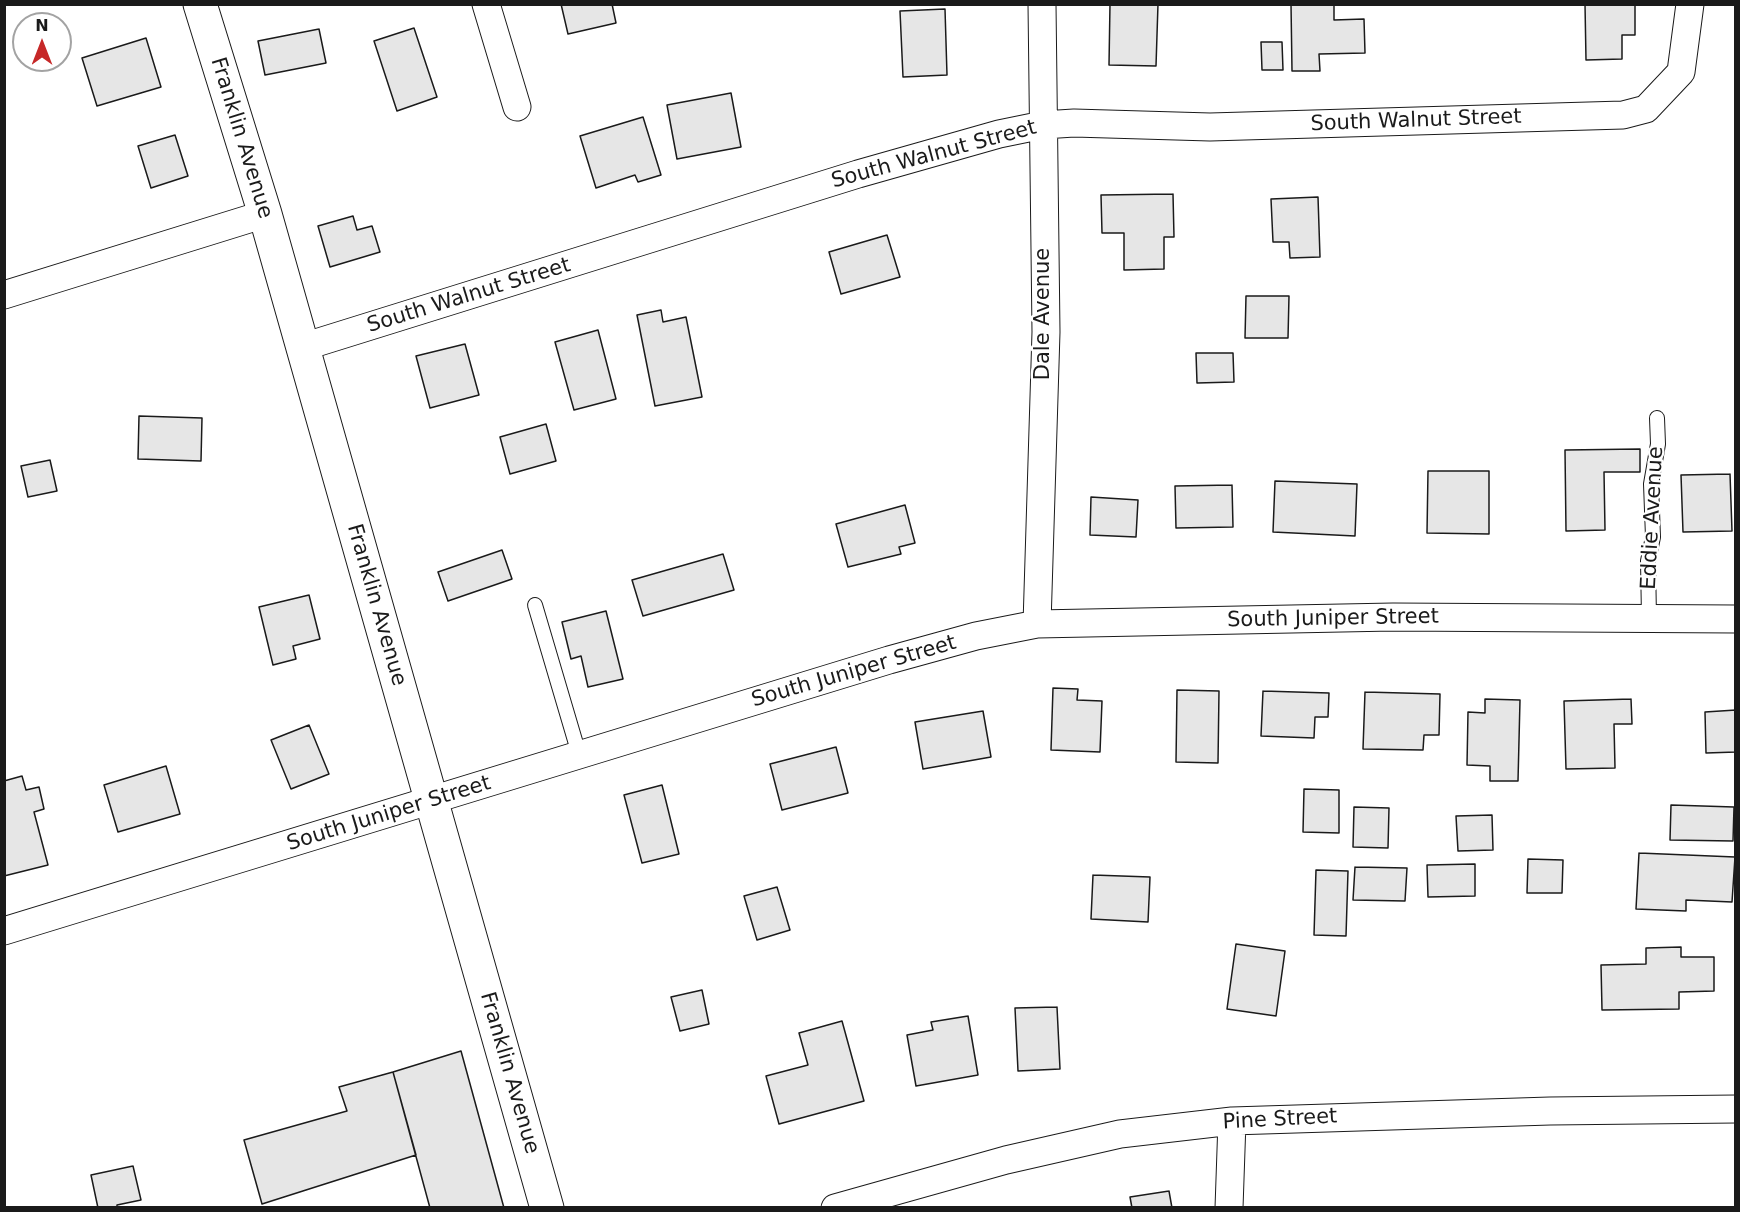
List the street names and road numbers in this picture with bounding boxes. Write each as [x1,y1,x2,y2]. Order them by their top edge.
street label: Franklin Avenue [205,54,277,222]
street label: South Walnut Street [1310,105,1522,137]
street label: South Walnut Street [829,116,1039,194]
street label: Dale Avenue [1031,248,1057,380]
street label: South Walnut Street [364,253,574,339]
street label: Eddie Avenue [1637,446,1669,590]
street label: Franklin Avenue [341,521,411,689]
street label: South Juniper Street [1227,605,1439,633]
street label: South Juniper Street [749,631,959,713]
street label: South Juniper Street [284,771,494,857]
street label: Franklin Avenue [474,989,544,1157]
street label: Pine Street [1222,1104,1338,1136]

